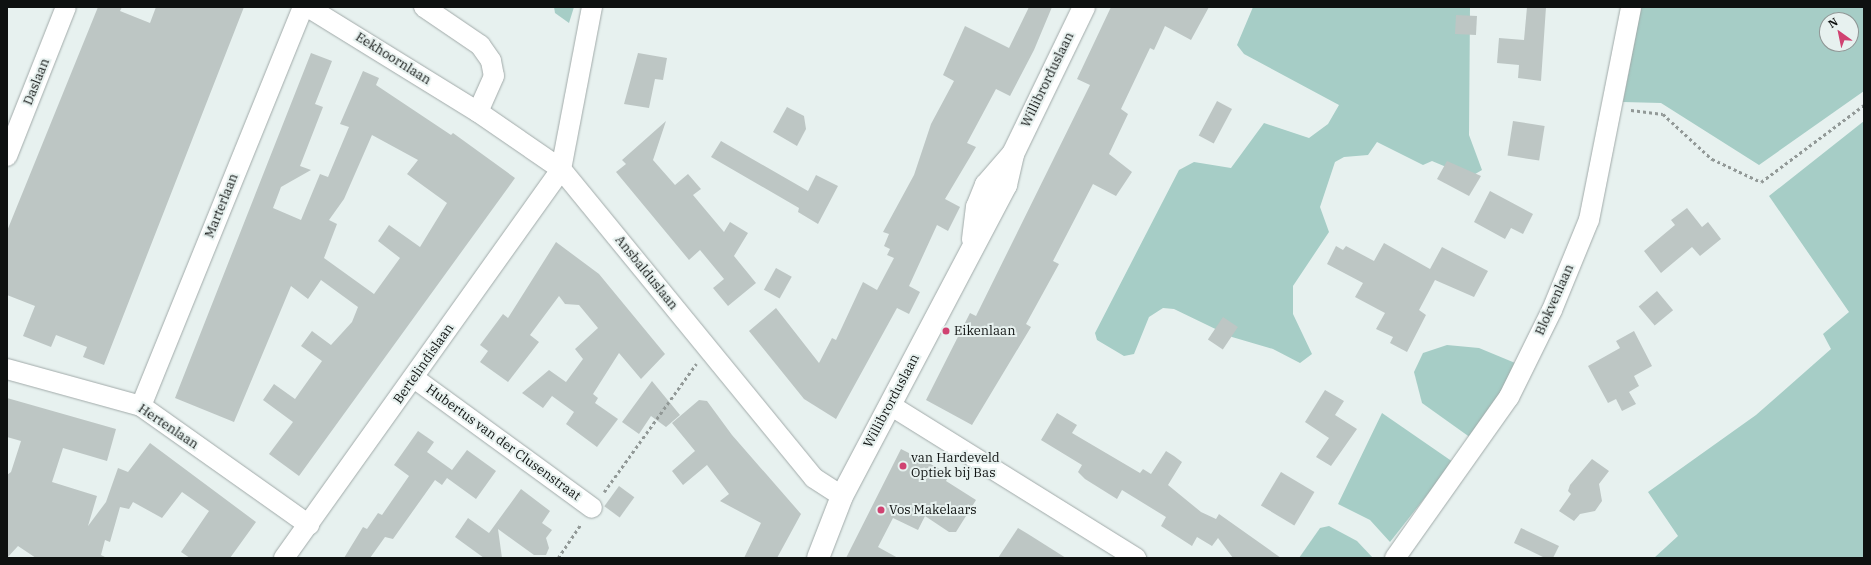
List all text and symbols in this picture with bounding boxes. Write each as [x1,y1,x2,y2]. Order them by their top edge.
north arrow [1819,12,1859,52]
text: N [1826,15,1840,31]
street label: Eekhoornlaan [352,30,434,88]
street label: Willibrorduslaan [1018,30,1078,130]
street label: Daslaan [21,56,53,108]
street label: Marterlaan [202,172,242,240]
street label: Ansbalduslaan [611,233,681,313]
street label: Blokvenlaan [1532,262,1578,338]
street label: Bertelindislaan [391,321,457,407]
place label: Eikenlaan [954,323,1016,339]
marker: Eikenlaan [941,326,951,336]
street label: Willibrorduslaan [861,352,923,450]
street label: Hubertus van der Clusenstraat [423,382,583,504]
street label: Hertenlaan [135,401,201,453]
place label: van Hardeveld Optiek bij Bas [911,451,1000,482]
marker: van Hardeveld Optiek bij Bas [898,461,908,471]
place label: Vos Makelaars [889,502,977,518]
marker: Vos Makelaars [876,505,886,515]

